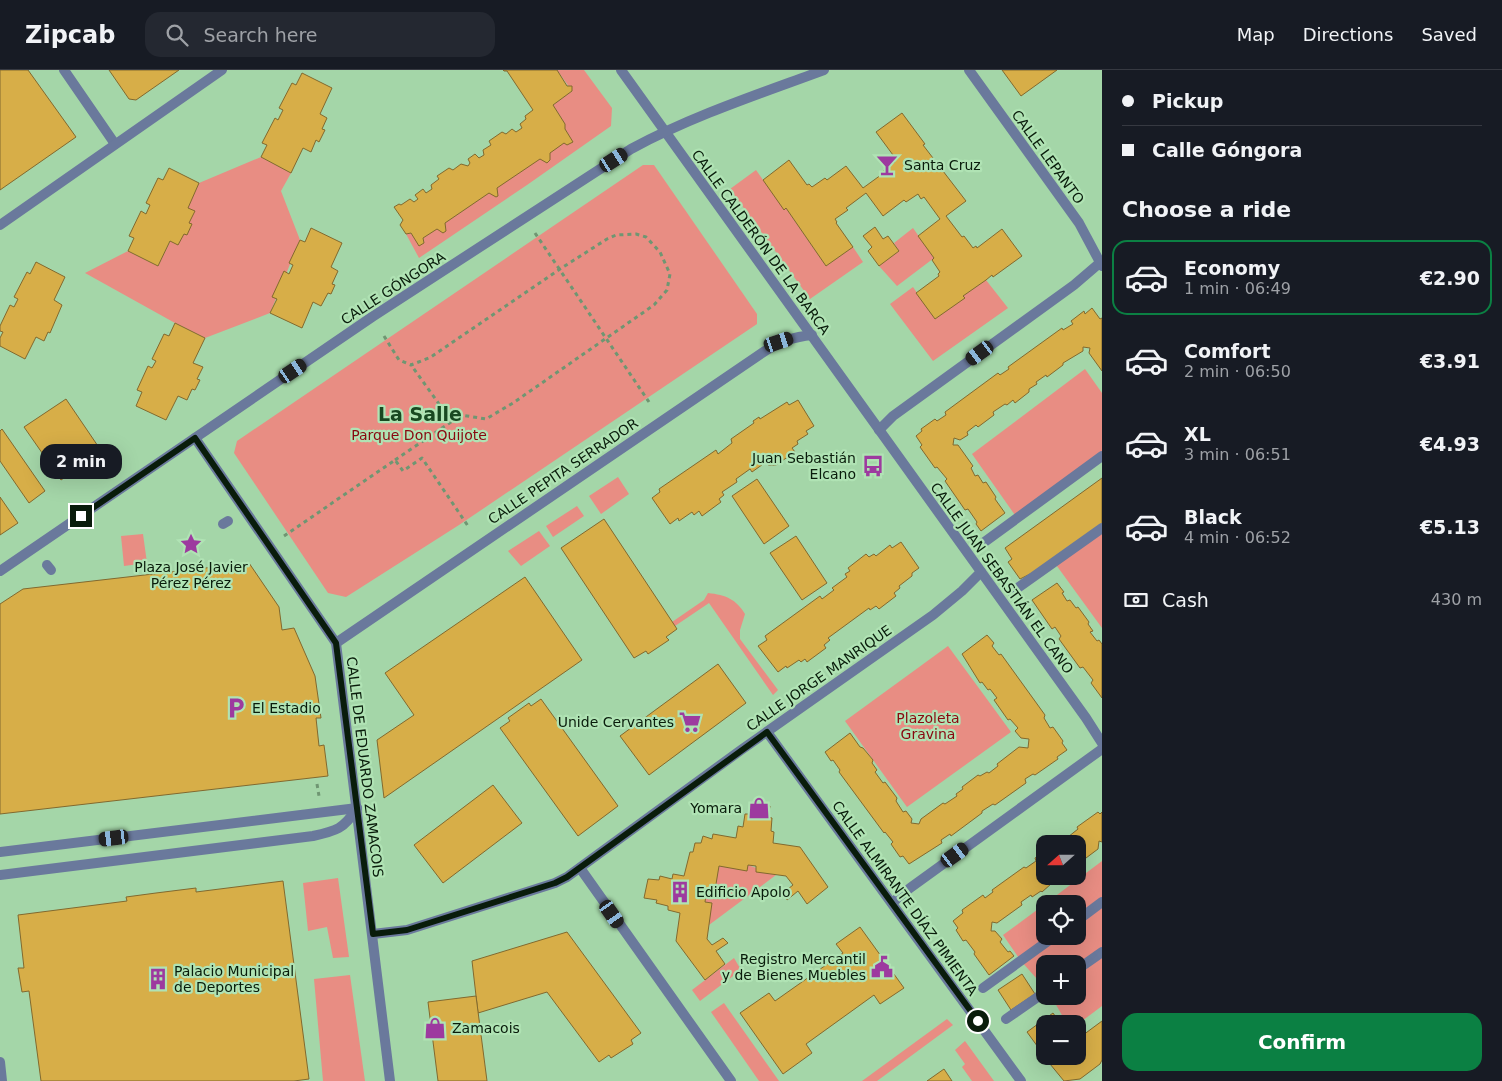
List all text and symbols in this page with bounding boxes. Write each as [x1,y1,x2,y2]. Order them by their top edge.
search box [145,12,495,57]
text: Zipcab [25,21,115,49]
icon: search [163,21,191,49]
text: Search here [203,24,318,46]
text: Map [1237,24,1275,45]
text: Directions [1303,24,1393,45]
text: Saved [1421,24,1477,45]
text: Pickup [1152,90,1223,112]
street label: CALLE LEPANTO [1009,107,1087,207]
text: Calle Góngora [1152,139,1302,161]
car [597,146,630,174]
street label: CALLE CALDERÓN DE LA BARCA [689,146,834,338]
bar icon: Santa Cruz [874,152,900,178]
place label: Santa Cruz [904,157,981,173]
text: Choose a ride [1122,197,1291,222]
street label: CALLE GÓNGORA [337,247,449,328]
icon: car [1124,255,1169,300]
text: Economy [1184,257,1280,279]
text: €2.90 [1420,267,1480,289]
text: 1 min · 06:49 [1184,279,1291,298]
car [762,330,795,354]
car [963,338,996,368]
icon: car [1124,338,1169,383]
text: Comfort [1184,340,1271,362]
text: €3.91 [1420,350,1480,372]
car [276,356,309,386]
text: 2 min · 06:50 [1184,362,1291,381]
district label: La Salle [378,403,462,425]
street label: CALLE PEPITA SERRADOR [485,415,641,527]
icon: car [1124,421,1169,466]
text: XL [1184,423,1211,445]
park label: Parque Don Quijote [351,427,487,443]
text: €4.93 [1420,433,1480,455]
callout: 2 min [40,444,122,478]
text: 3 min · 06:51 [1184,445,1291,464]
place label: Juan Sebastián Elcano [751,450,856,482]
text: 2 min [56,452,106,471]
bus stop icon: Juan Sebastián Elcano [860,453,886,479]
street label: CALLE JUAN SEBASTIÁN EL CANO [927,479,1077,677]
icon: car [1124,504,1169,549]
route end [70,505,92,527]
text: Black [1184,506,1242,528]
text: €5.13 [1420,516,1480,538]
text: 4 min · 06:52 [1184,528,1291,547]
place icon: Plaza José Javier Pérez Pérez [178,531,204,557]
place label: Plaza José Javier Pérez Pérez [134,559,248,591]
icon: cash [1122,586,1150,614]
text: Cash [1162,589,1209,611]
text: 430 m [1431,590,1482,609]
street label: CALLE JORGE MANRIQUE [743,622,895,734]
street label: CALLE DE EDUARDO ZAMACOIS [344,656,386,878]
parking icon: El Estadio [223,695,249,721]
place label: El Estadio [252,700,321,716]
supermarket icon: Unide Cervantes [677,709,703,735]
park label: Plazoleta Gravina [896,710,960,742]
place label: Unide Cervantes [558,714,674,730]
shop icon: Yomara [746,795,772,821]
street label: CALLE ALMIRANTE DÍAZ PIMIENTA [829,798,981,999]
place label: Yomara [689,800,742,816]
car [98,829,129,847]
north arrow [1036,835,1086,885]
map controls [1036,835,1086,1065]
car [938,840,971,870]
building icon: Edificio Apolo [667,879,693,905]
place label: Edificio Apolo [696,884,791,900]
button: locate [1036,895,1086,945]
car [597,897,626,931]
place label: Registro Mercantil y de Bienes Muebles [722,951,866,983]
public building icon: Registro Mercantil y de Bienes Muebles [869,954,895,980]
button: + [1036,955,1086,1005]
place label: Palacio Municipal de Deportes [174,963,294,995]
building icon: Palacio Municipal de Deportes [145,966,171,992]
route start [967,1010,989,1032]
button: Confirm [1122,1013,1482,1071]
shop icon: Zamacois [422,1015,448,1041]
button: − [1036,1015,1086,1065]
place label: Zamacois [452,1020,520,1036]

